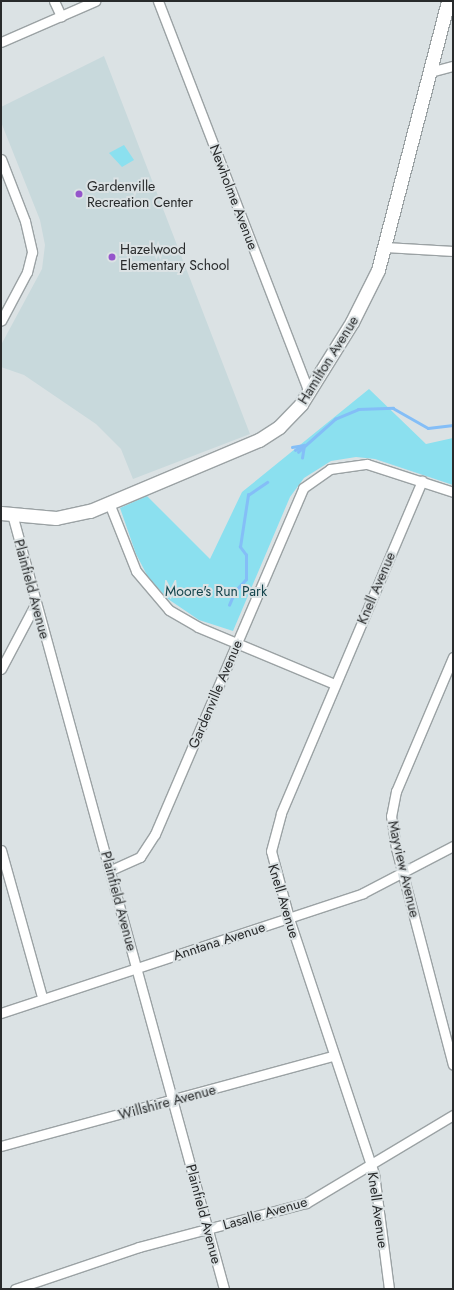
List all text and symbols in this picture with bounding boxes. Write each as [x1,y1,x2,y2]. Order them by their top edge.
street label: Newholme Avenue [206,142,262,252]
place label: Gardenville Recreation Center [87,178,193,210]
marker: Gardenville Recreation Center [74,189,84,199]
place label: Hazelwood Elementary School [120,241,230,274]
marker: Hazelwood Elementary School [107,252,117,262]
street label: Hamilton Avenue [294,313,362,407]
street label: Plainfield Avenue [11,537,53,641]
street label: Knell Avenue [353,549,399,627]
park label: Moore's Run Park [165,583,267,599]
street label: Gardenville Avenue [185,637,245,751]
street label: Mayview Avenue [385,819,423,919]
street label: Plainfield Avenue [98,849,140,953]
street label: Knell Avenue [265,862,303,940]
street label: Anntana Avenue [171,918,267,964]
street label: Willshire Avenue [116,1081,218,1123]
street label: Plainfield Avenue [183,1162,225,1266]
street label: Knell Avenue [364,1171,392,1249]
street label: Lasalle Avenue [221,1193,309,1233]

